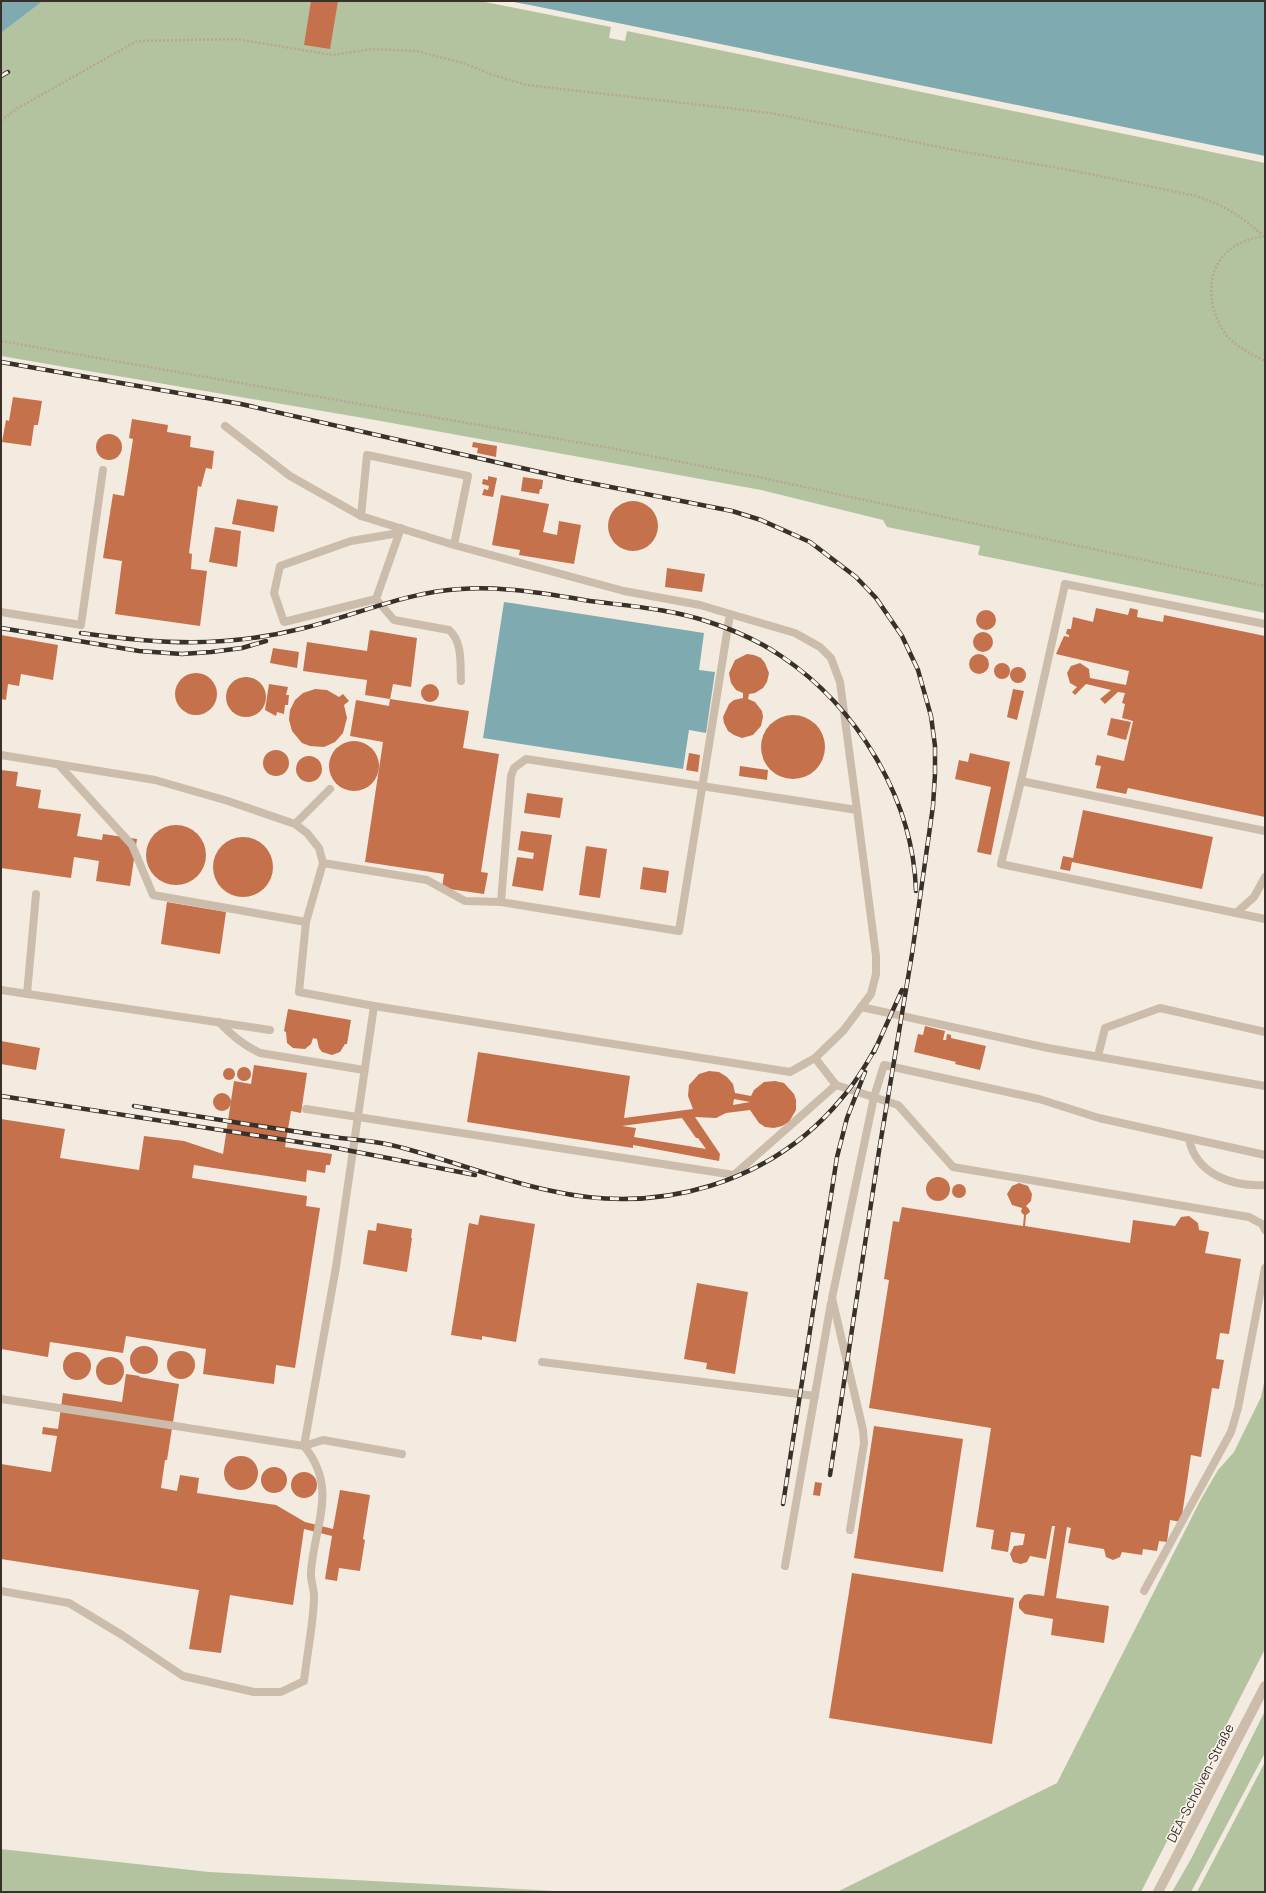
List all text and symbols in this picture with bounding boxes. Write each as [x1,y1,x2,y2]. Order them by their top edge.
street label: DEA-Scholven-Straße [1162,1720,1238,1845]

